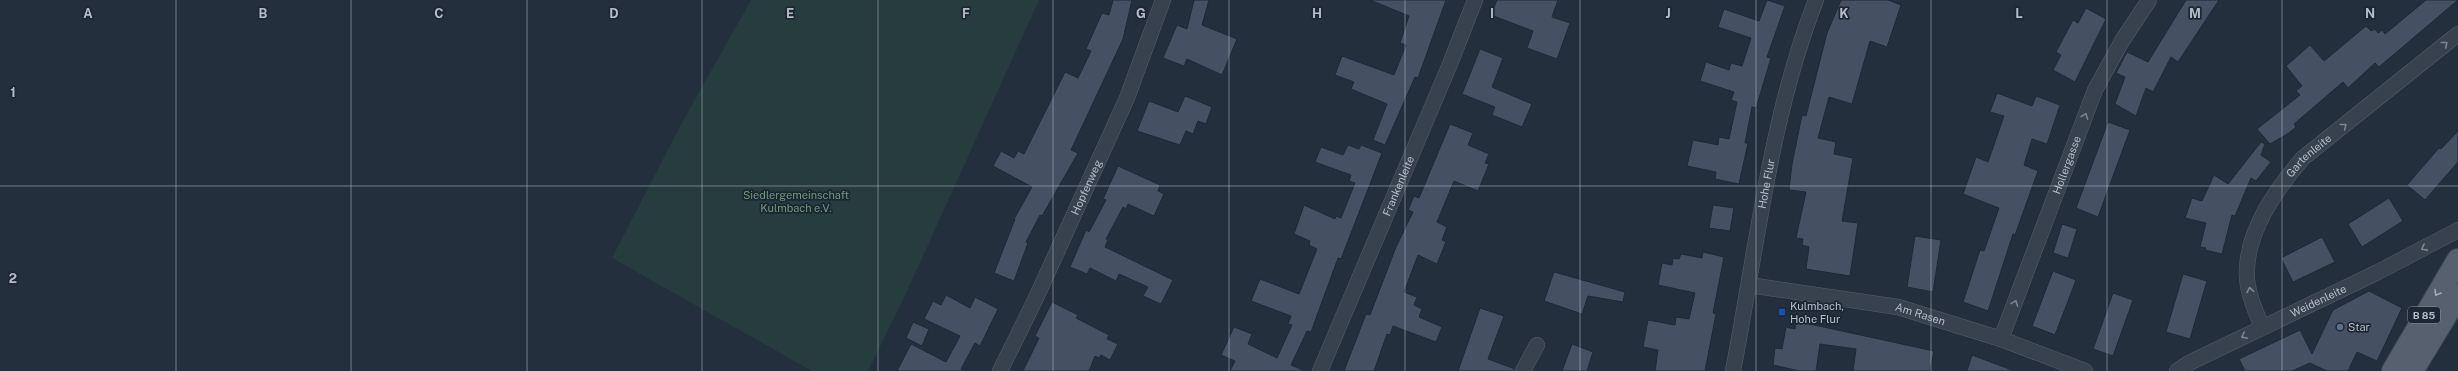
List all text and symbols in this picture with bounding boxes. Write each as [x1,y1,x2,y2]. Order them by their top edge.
text: A [83,6,93,21]
text: B [259,6,268,21]
text: C [434,6,444,21]
text: D [609,6,619,21]
text: E [786,6,794,21]
text: F [962,6,970,21]
text: G [1136,6,1146,21]
text: H [1312,6,1322,21]
text: I [1490,6,1494,21]
text: J [1665,6,1671,21]
text: K [1839,6,1849,21]
text: L [2015,6,2023,21]
text: M [2189,6,2201,21]
text: N [2365,6,2375,21]
one-way arrow [2441,42,2448,49]
text: 1 [10,85,16,100]
one-way arrow [2081,112,2089,119]
one-way arrow [2340,124,2347,131]
street label: Gartenleite [2284,132,2334,179]
street label: Hollergasse [2050,134,2083,196]
street label: Frankenleite [1380,154,1416,218]
street label: Hopfenweg [1069,158,1104,217]
street label: Hohe Flur [1756,158,1777,210]
park label: Siedlergemeinschaft Kulmbach e.V. [743,189,849,214]
one-way arrow [2420,243,2428,251]
text: 2 [9,271,17,286]
street label: Weidenleite [2288,282,2348,319]
one-way arrow [2246,287,2254,293]
one-way arrow [2435,289,2442,296]
one-way arrow [2010,299,2018,306]
place label: Kulmbach, Hohe Flur [1790,300,1844,325]
street label: Am Rasen [1894,301,1947,327]
marker: Kulmbach, Hohe Flur [1777,307,1787,317]
road number: B 85 [2408,307,2440,323]
place label: Star [2348,321,2370,333]
marker: Star [2335,322,2345,332]
one-way arrow [2241,331,2248,339]

